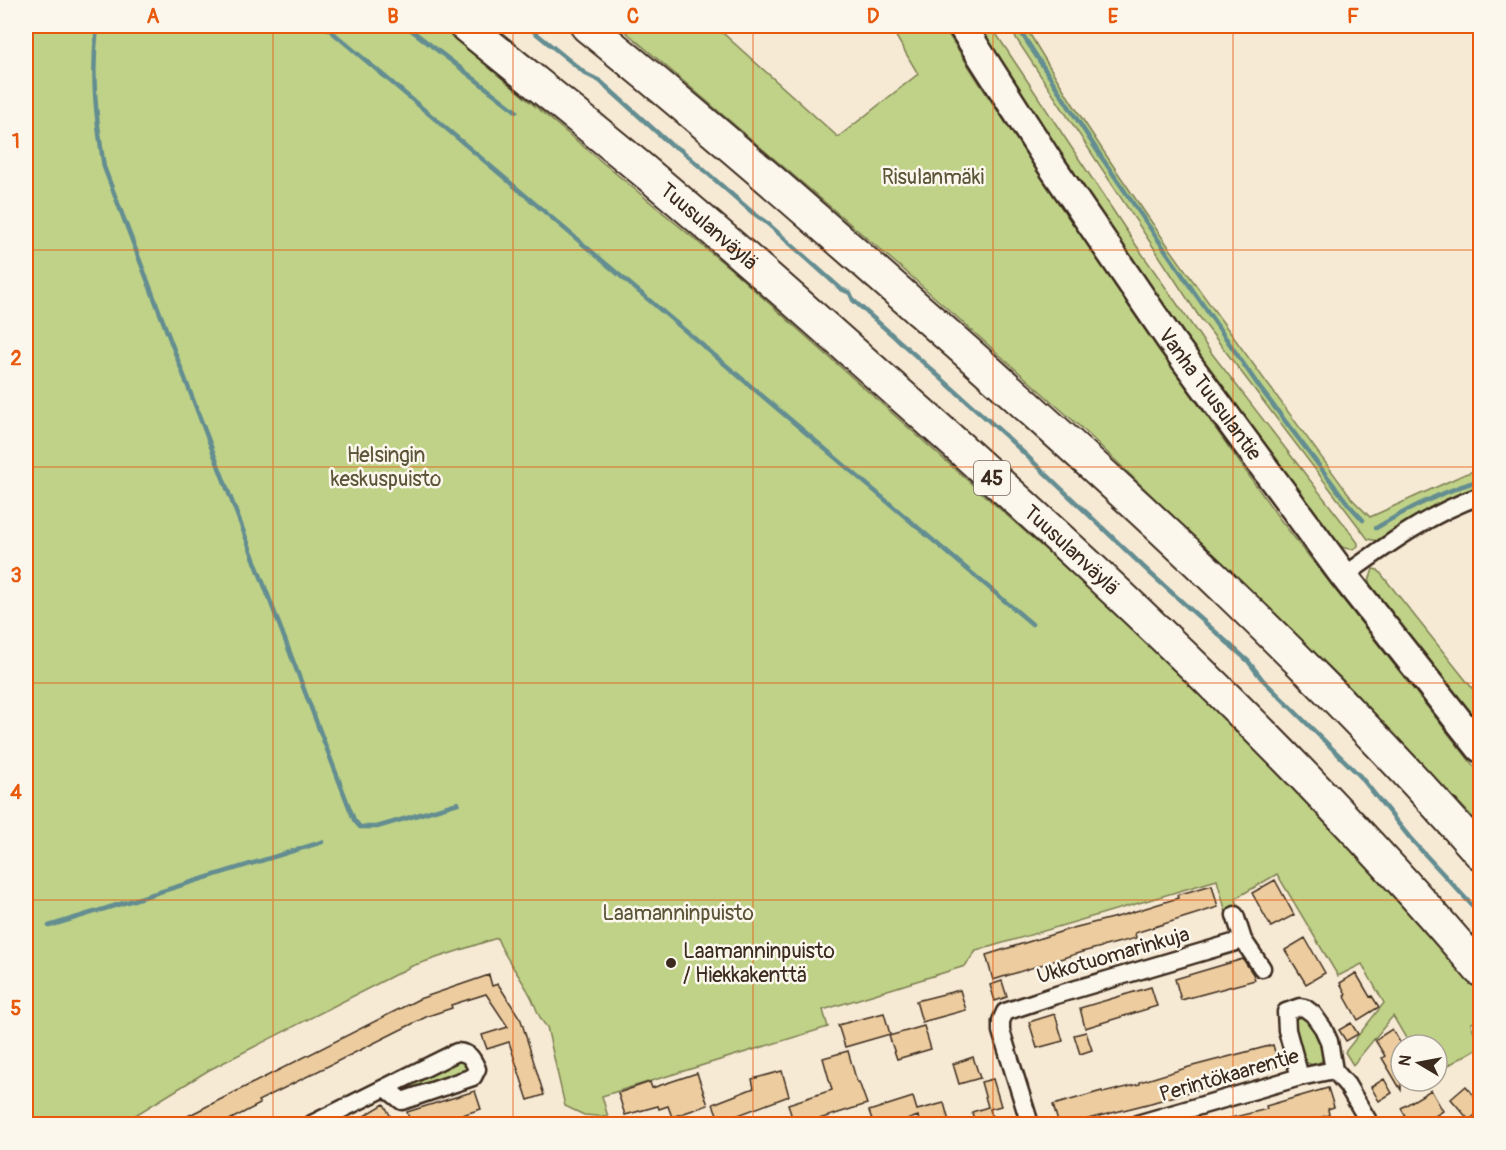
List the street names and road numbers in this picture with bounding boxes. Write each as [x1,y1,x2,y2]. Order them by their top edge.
street label: Tuusulanväylä [654,177,764,276]
street label: Vanha Tuusulantie [1152,323,1268,467]
road number: 45 [974,461,1010,495]
street label: Tuusulanväylä [1018,499,1125,601]
street label: Ukkotuomarinkuja [1034,921,1193,990]
street label: Perintökaarentie [1156,1042,1303,1108]

